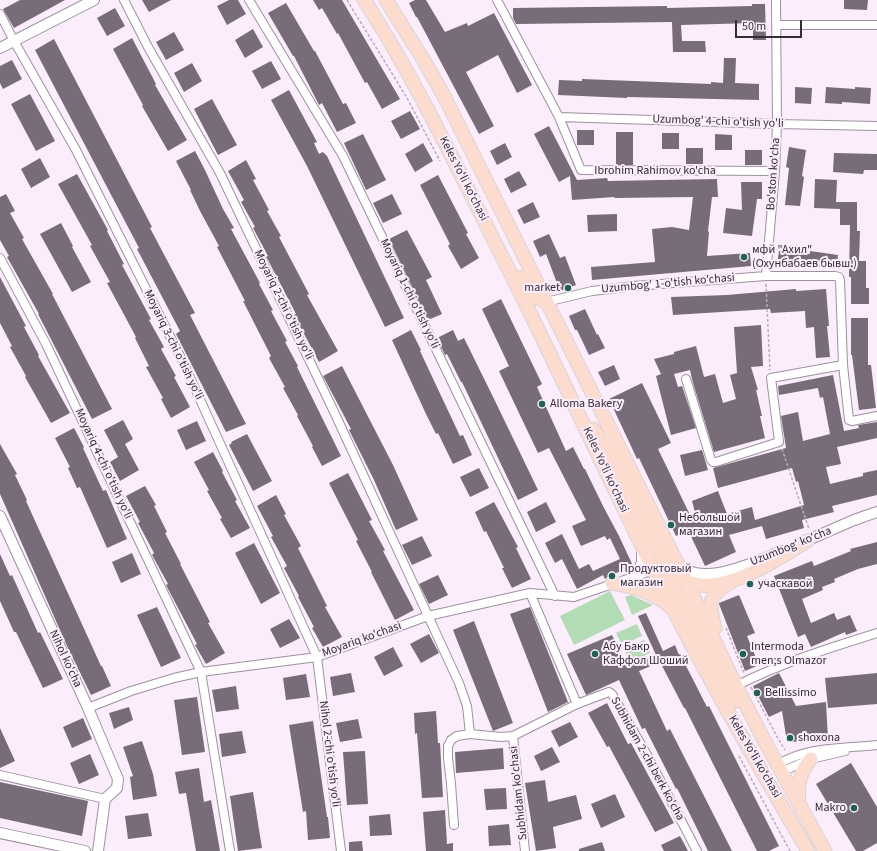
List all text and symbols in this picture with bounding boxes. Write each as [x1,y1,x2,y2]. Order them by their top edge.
scale bar [737,12,804,38]
text: 50 m [742,18,766,35]
street label: Uzumbog' 4-chi o'tish yo'li [652,113,784,131]
street label: Keles Yoʻli koʻchasi [435,134,491,224]
street label: Bo'ston ko'cha [764,137,784,211]
street label: Ibrohim Rahimov ko'cha [594,164,716,178]
street label: Moyariq 1-chi o'tish yo'li [376,237,442,351]
place label: мфй "Ахил" (Охунбабаев бывш.) [752,243,857,271]
street label: Moyariq 2-chi o'tish yo'li [250,248,316,362]
marker: мфй "Ахил" (Охунбабаев бывш.) [739,252,749,262]
street label: Uzumbog' 1-o'tish ko'chasi [601,271,735,297]
place label: market [524,281,560,295]
marker: market [563,283,573,293]
street label: Moyariq 3-chi o'tish yo'li [140,288,206,402]
place label: Alloma Bakery [550,397,622,411]
marker: Alloma Bakery [537,399,547,409]
street label: Moyariq 4-chi o'tish yo'li [71,406,135,522]
street label: Keles Yoʻli koʻchasi [579,425,631,515]
place label: Небольшой магазин [679,511,740,539]
marker: Небольшой магазин [666,520,676,530]
street label: Uzumbog' ko'cha [748,524,834,570]
place label: Продуктовый магазин [620,562,691,590]
marker: Продуктовый магазин [607,571,617,581]
place label: учаскавой [758,577,813,591]
marker: учаскавой [745,579,755,589]
street label: Moyariq ko'chasi [320,619,404,661]
street label: Nihol ko'cha [45,628,85,690]
place label: Абу Бакр Каффол Шоший [603,640,688,668]
place label: Intermoda men;s Olmazor [751,640,827,668]
marker: Абу Бакр Каффол Шоший [590,649,600,659]
marker: Intermoda men;s Olmazor [738,649,748,659]
place label: Bellissimo [765,686,817,700]
marker: Bellissimo [752,688,762,698]
street label: Subhidam 2-chi berk ko'cha [607,695,687,823]
street label: Nihol 2-chi o'tish yo'li [315,700,343,808]
street label: Keles Yoʻli koʻchasi [724,713,784,801]
place label: shoxona [798,731,840,745]
marker: shoxona [785,733,795,743]
street label: Subhidam ko'chasi [507,745,531,841]
place label: Makro [815,801,846,815]
marker: Makro [849,803,859,813]

